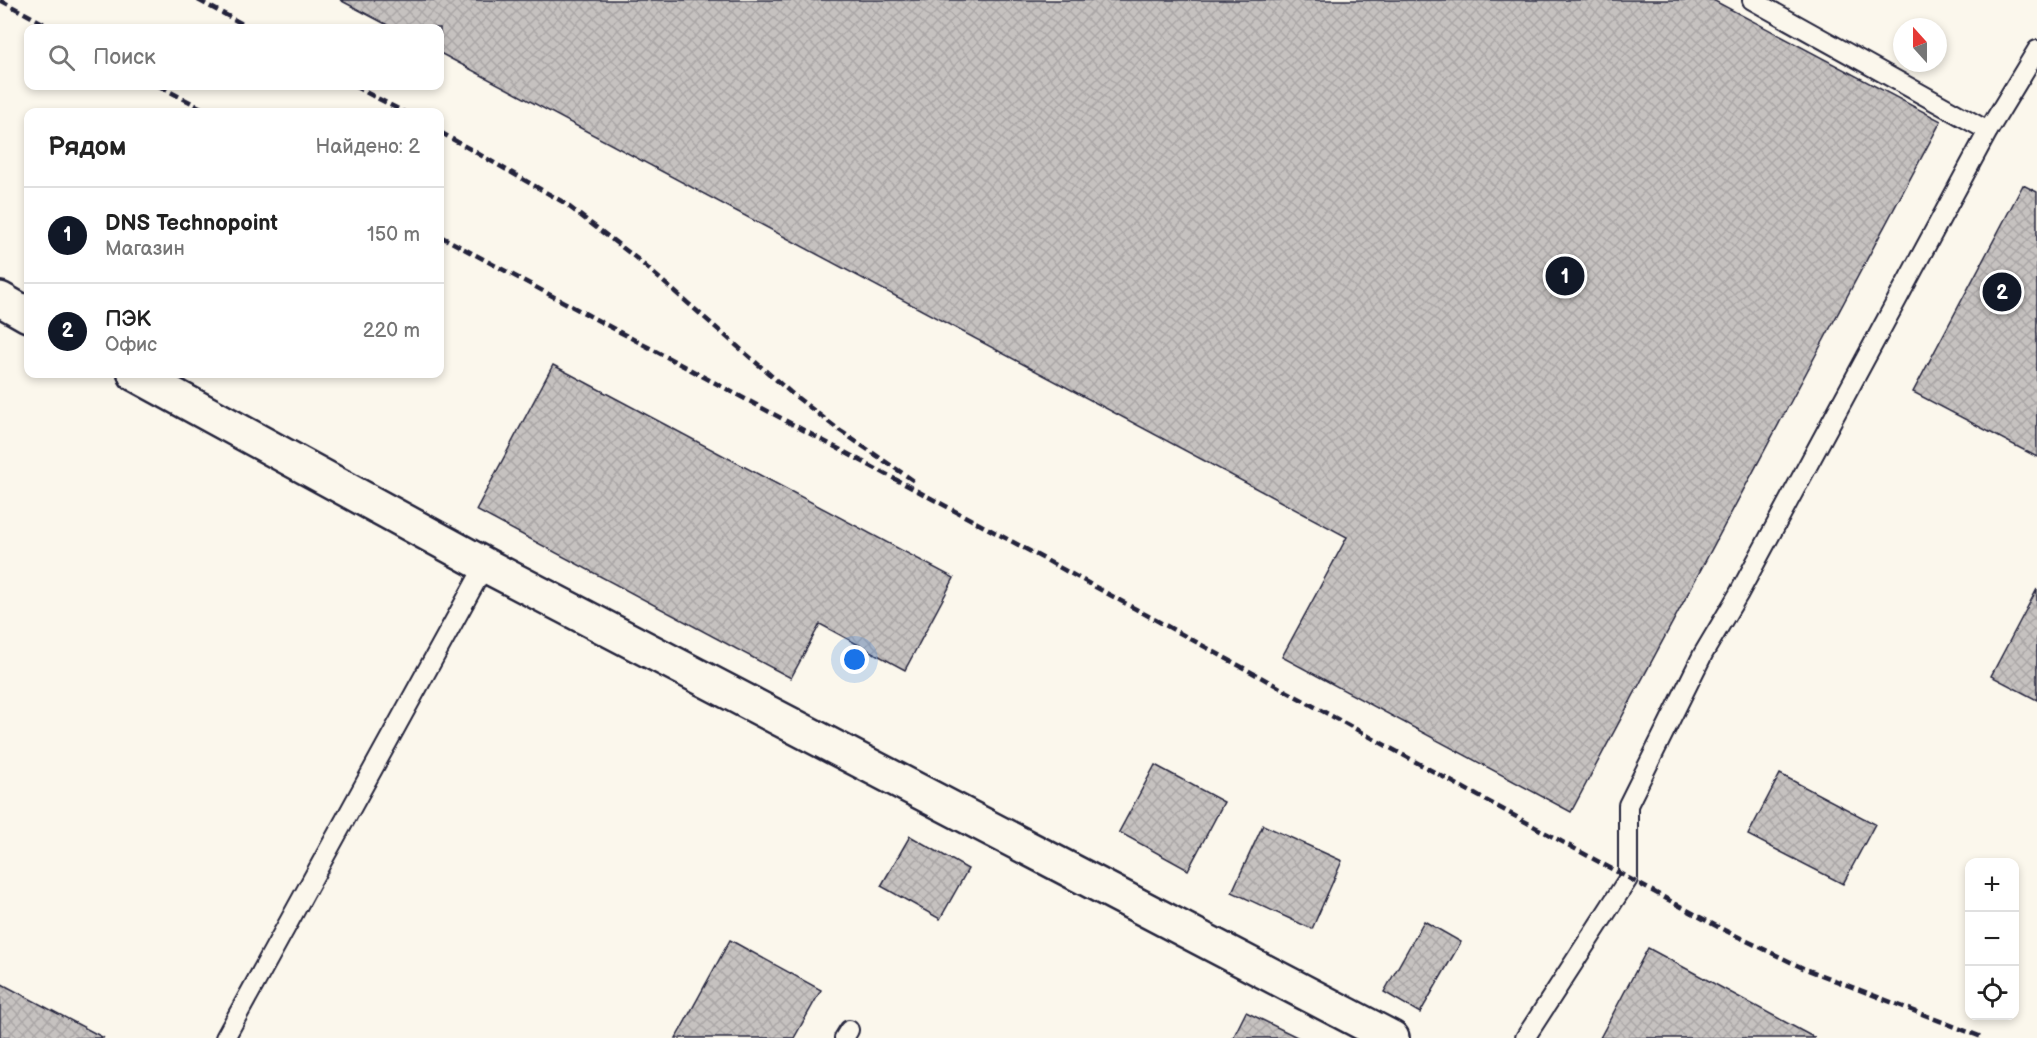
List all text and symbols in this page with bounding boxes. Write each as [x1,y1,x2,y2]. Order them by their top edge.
north arrow [1893,18,1947,72]
search box [24,24,444,90]
icon: search [45,41,78,74]
text: Поиск [93,44,156,71]
text: Рядом [48,132,126,163]
text: Найдено: 2 [316,135,420,159]
text: DNS Technopoint [105,210,278,237]
text: 1 [63,223,72,247]
text: 150 m [367,223,420,247]
text: Магазин [105,237,185,261]
pin: 1 [1546,254,1584,298]
pin: 2 [1982,270,2022,314]
text: ПЭК [105,306,151,333]
text: 2 [62,319,73,343]
text: 220 m [363,319,420,343]
text: Офис [105,333,157,357]
your location [840,645,869,674]
map controls [1965,858,2019,1020]
button: + [1965,858,2019,912]
button: − [1965,912,2019,966]
button: locate [1965,966,2019,1020]

